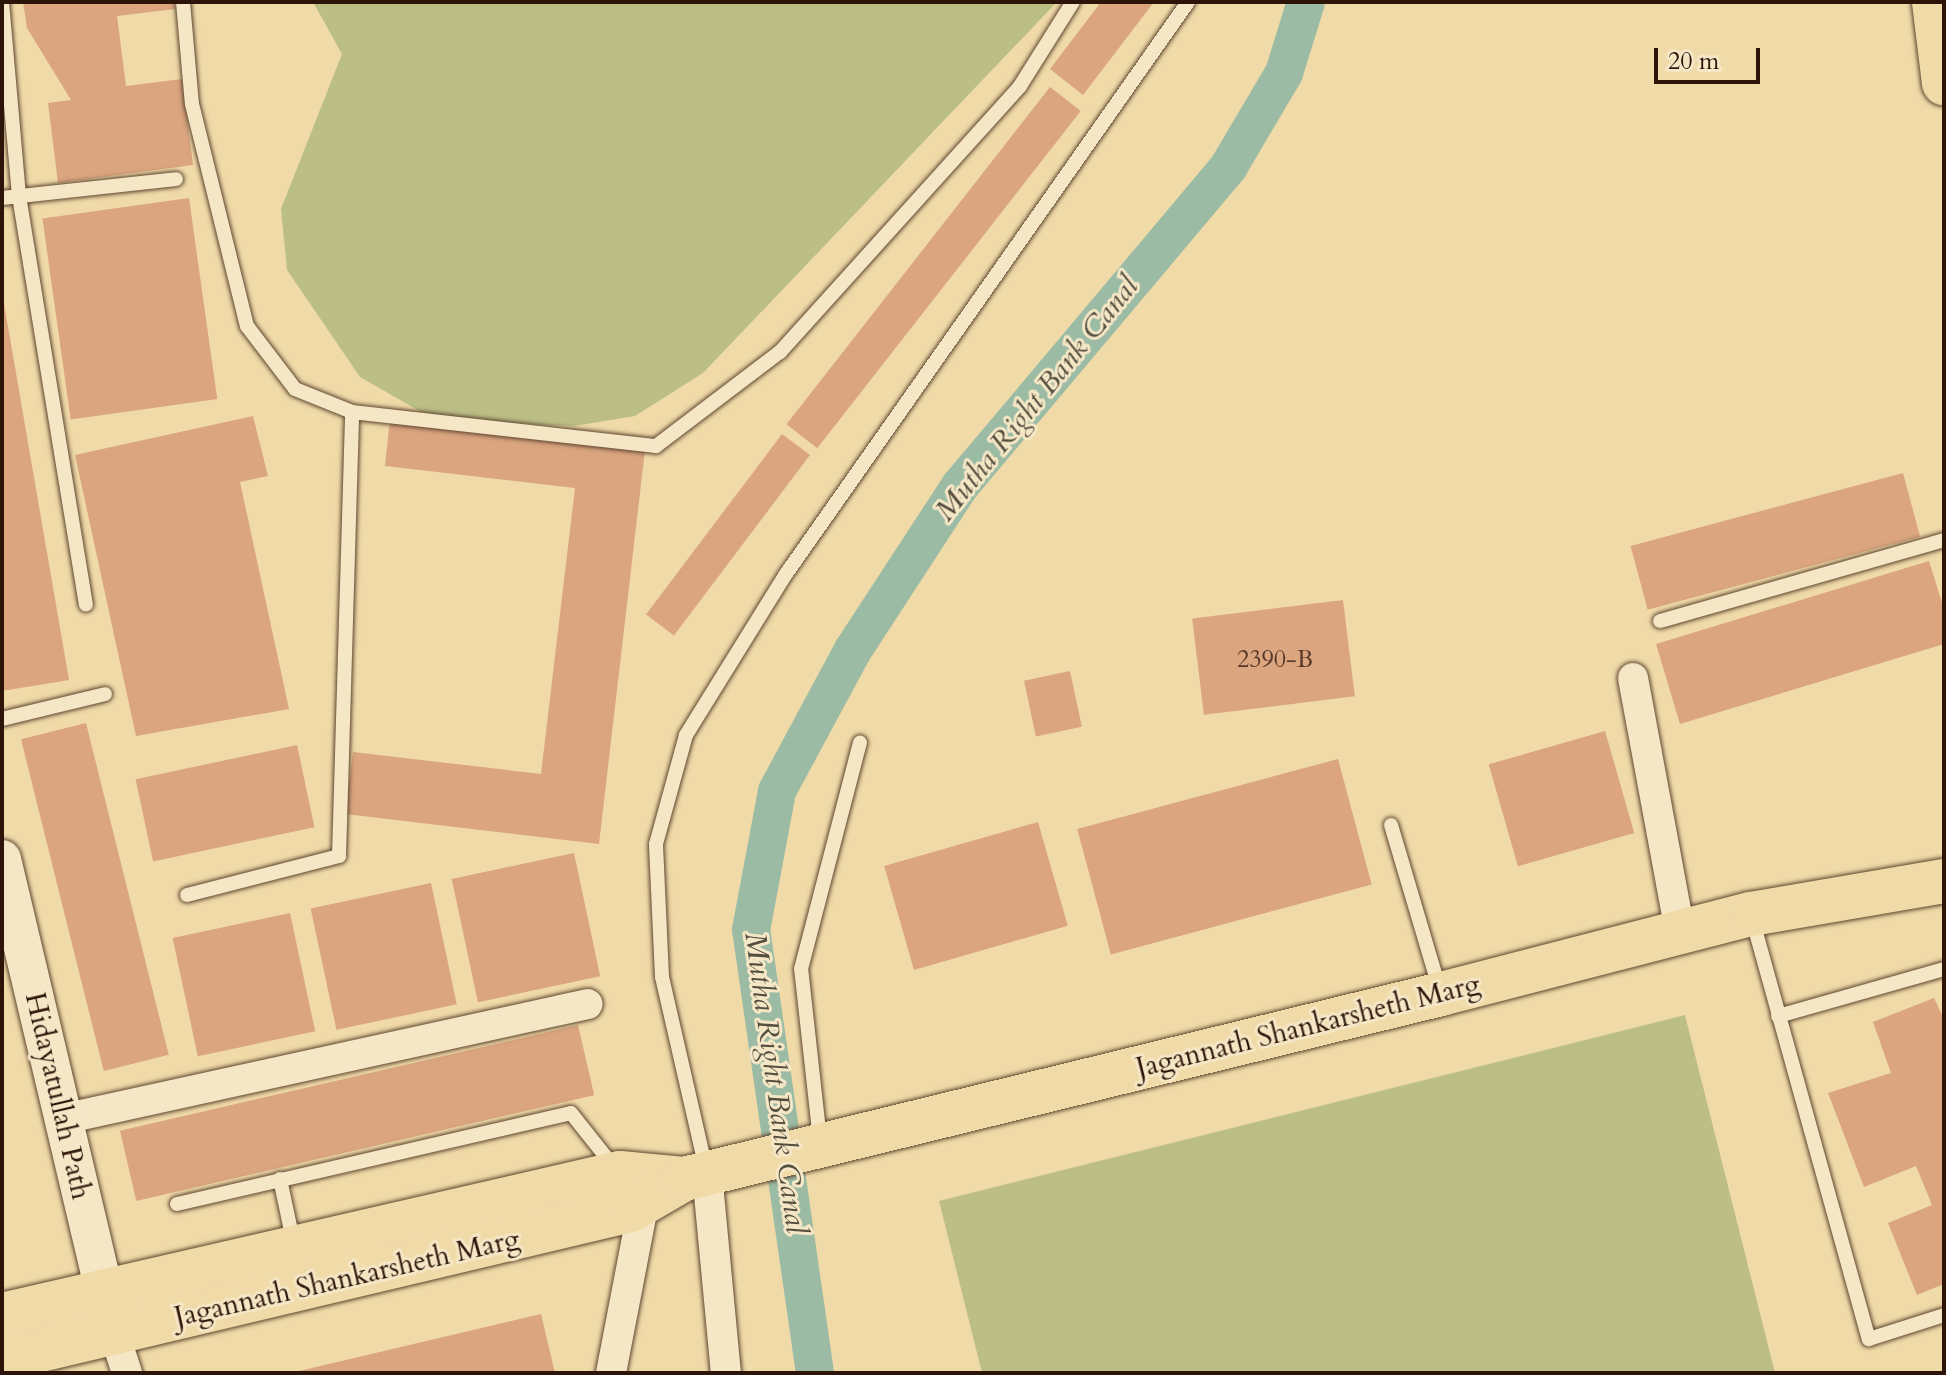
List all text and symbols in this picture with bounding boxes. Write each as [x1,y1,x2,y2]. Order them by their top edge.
scale bar [1658,32,1764,82]
text: 20 m [1668,45,1719,78]
water label: Mutha Right Bank Canal [927,269,1147,529]
house number: 2390-B [1237,646,1313,674]
water label: Mutha Right Bank Canal [736,930,814,1236]
street label: Jagannath Shankarsheth Marg [1133,967,1483,1085]
street label: Hidayatullah Path [18,989,98,1203]
street label: Jagannath Shankarsheth Marg [171,1222,523,1334]

